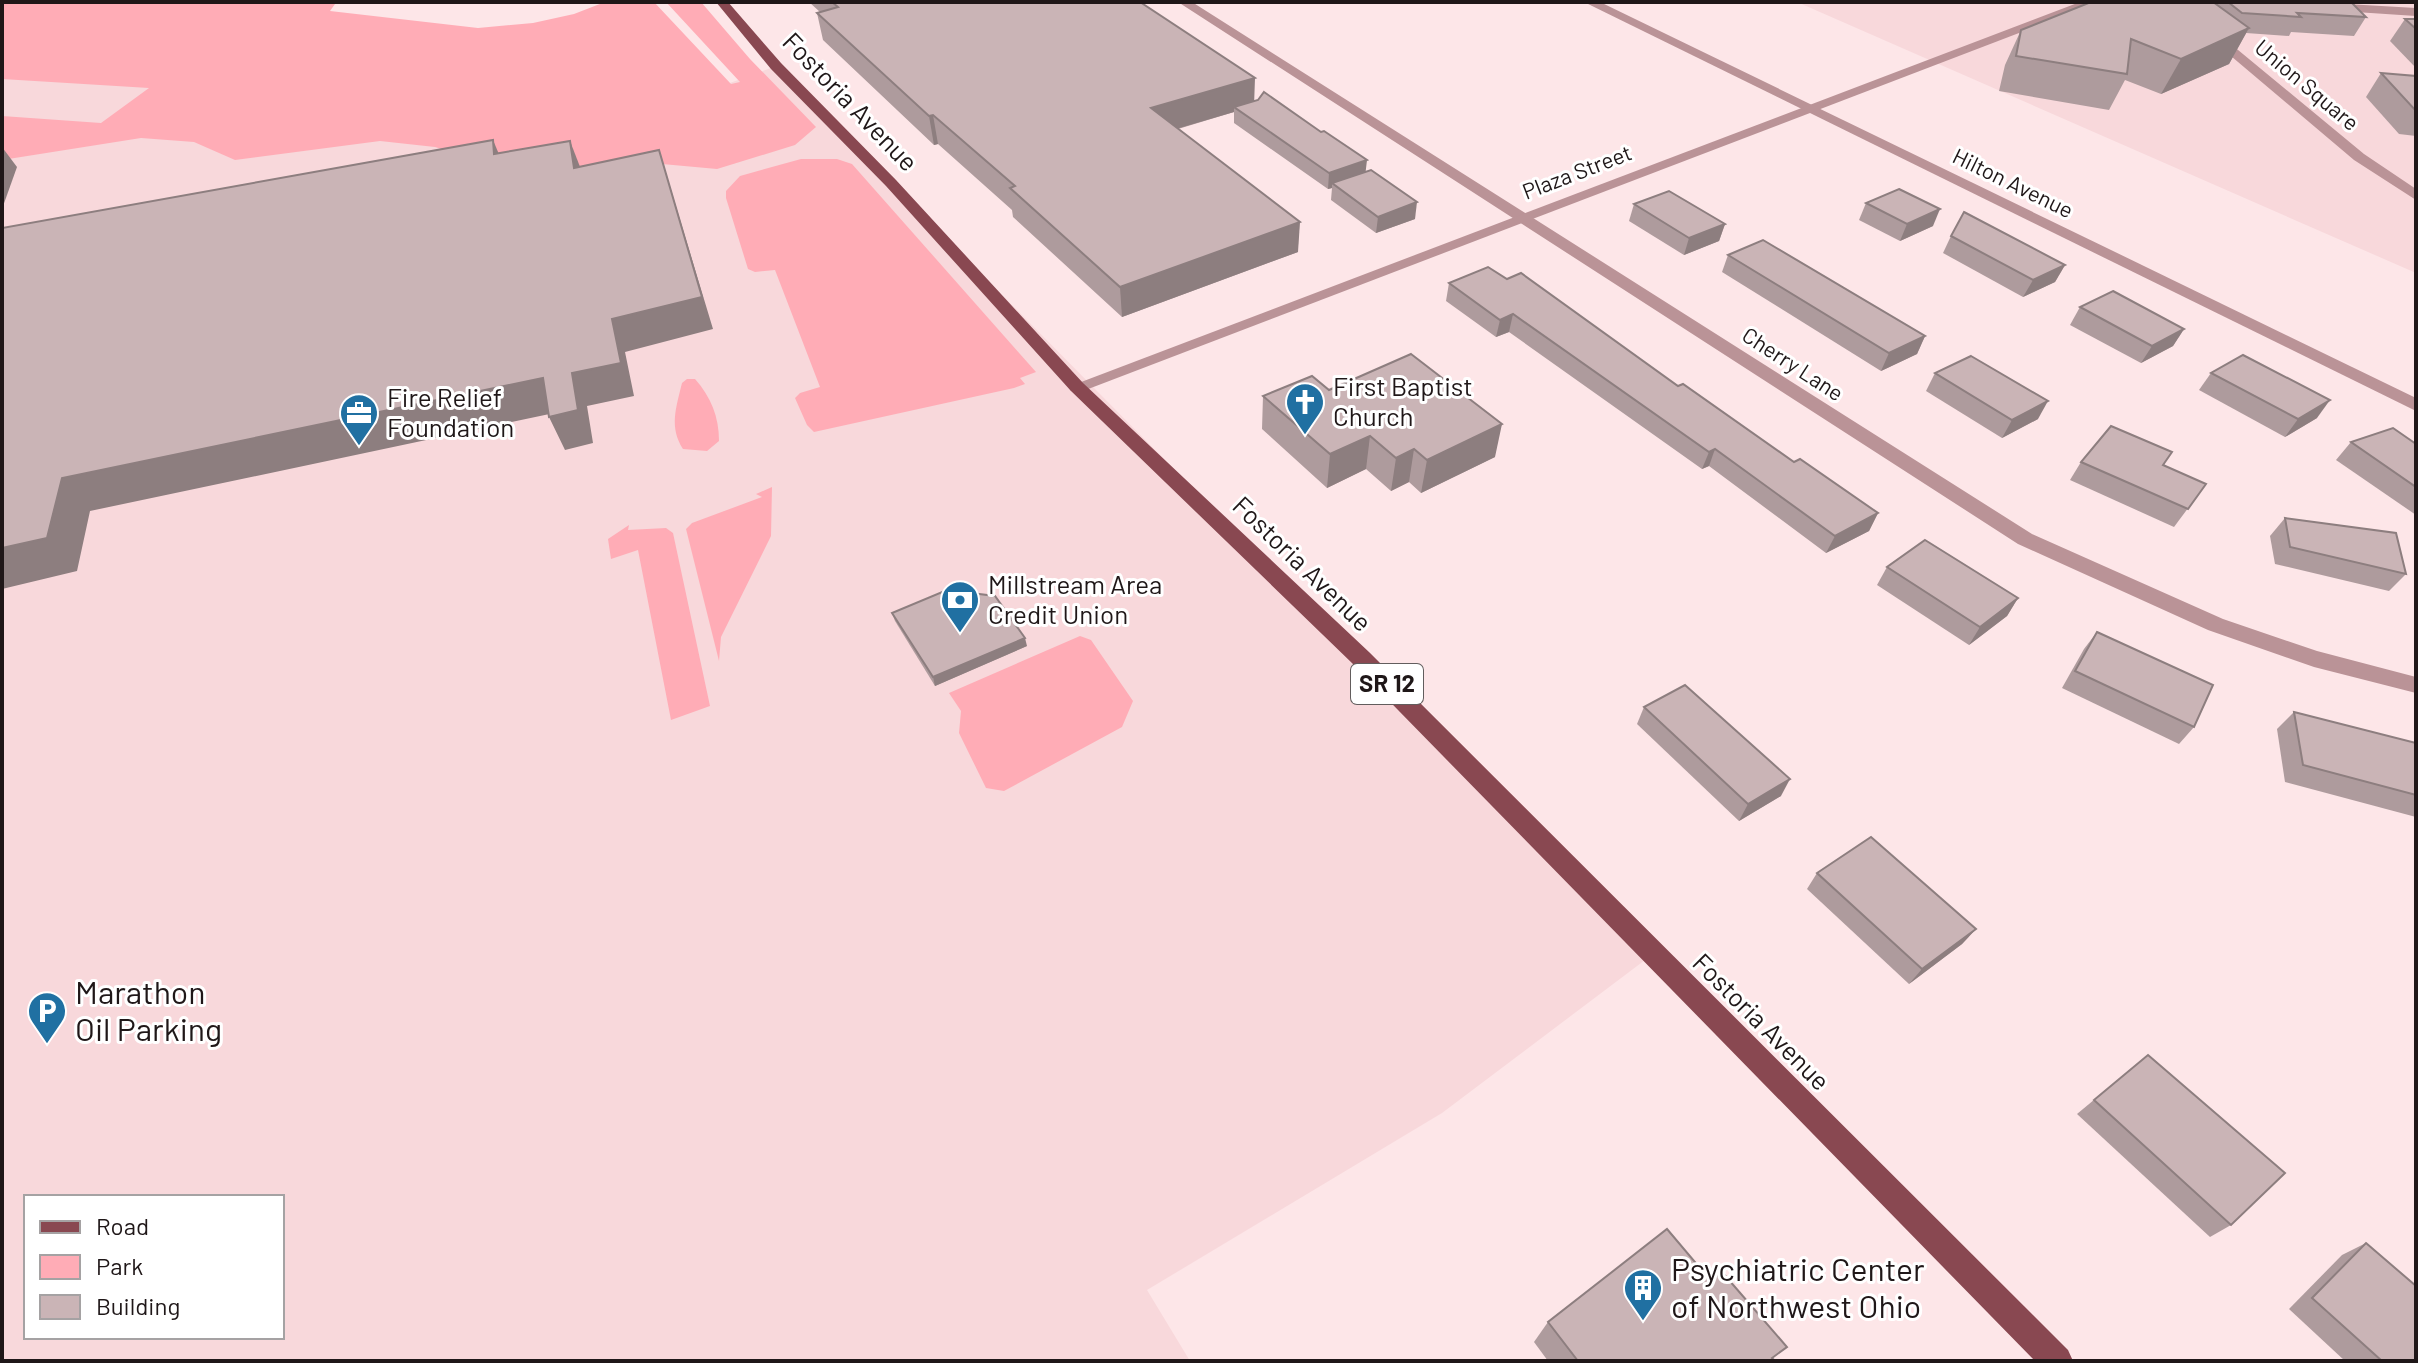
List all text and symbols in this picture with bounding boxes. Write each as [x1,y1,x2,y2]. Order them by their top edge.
street label: Fostoria Avenue [777,25,925,177]
street label: Union Square [2250,33,2365,135]
street label: Plaza Street [1518,138,1635,204]
street label: Hilton Avenue [1949,142,2078,222]
street label: Cherry Lane [1738,321,1849,405]
place label: First Baptist Church [1333,370,1473,431]
place label: Fire Relief Foundation [387,381,514,442]
church icon: First Baptist Church [1284,381,1326,436]
office icon: Fire Relief Foundation [338,392,380,447]
street label: Fostoria Avenue [1227,489,1379,637]
place label: Millstream Area Credit Union [988,568,1162,629]
bank icon: Millstream Area Credit Union [939,579,981,634]
road number: SR 12 [1351,664,1423,704]
street label: Fostoria Avenue [1687,946,1837,1096]
place label: Marathon Oil Parking [75,972,222,1047]
parking icon: Marathon Oil Parking [26,990,68,1045]
legend [24,1195,284,1339]
text: Road [96,1211,149,1240]
place label: Psychiatric Center of Northwest Ohio [1671,1249,1925,1324]
text: Park [96,1251,143,1280]
building icon: Psychiatric Center of Northwest Ohio [1622,1267,1664,1322]
text: Building [96,1291,180,1320]

